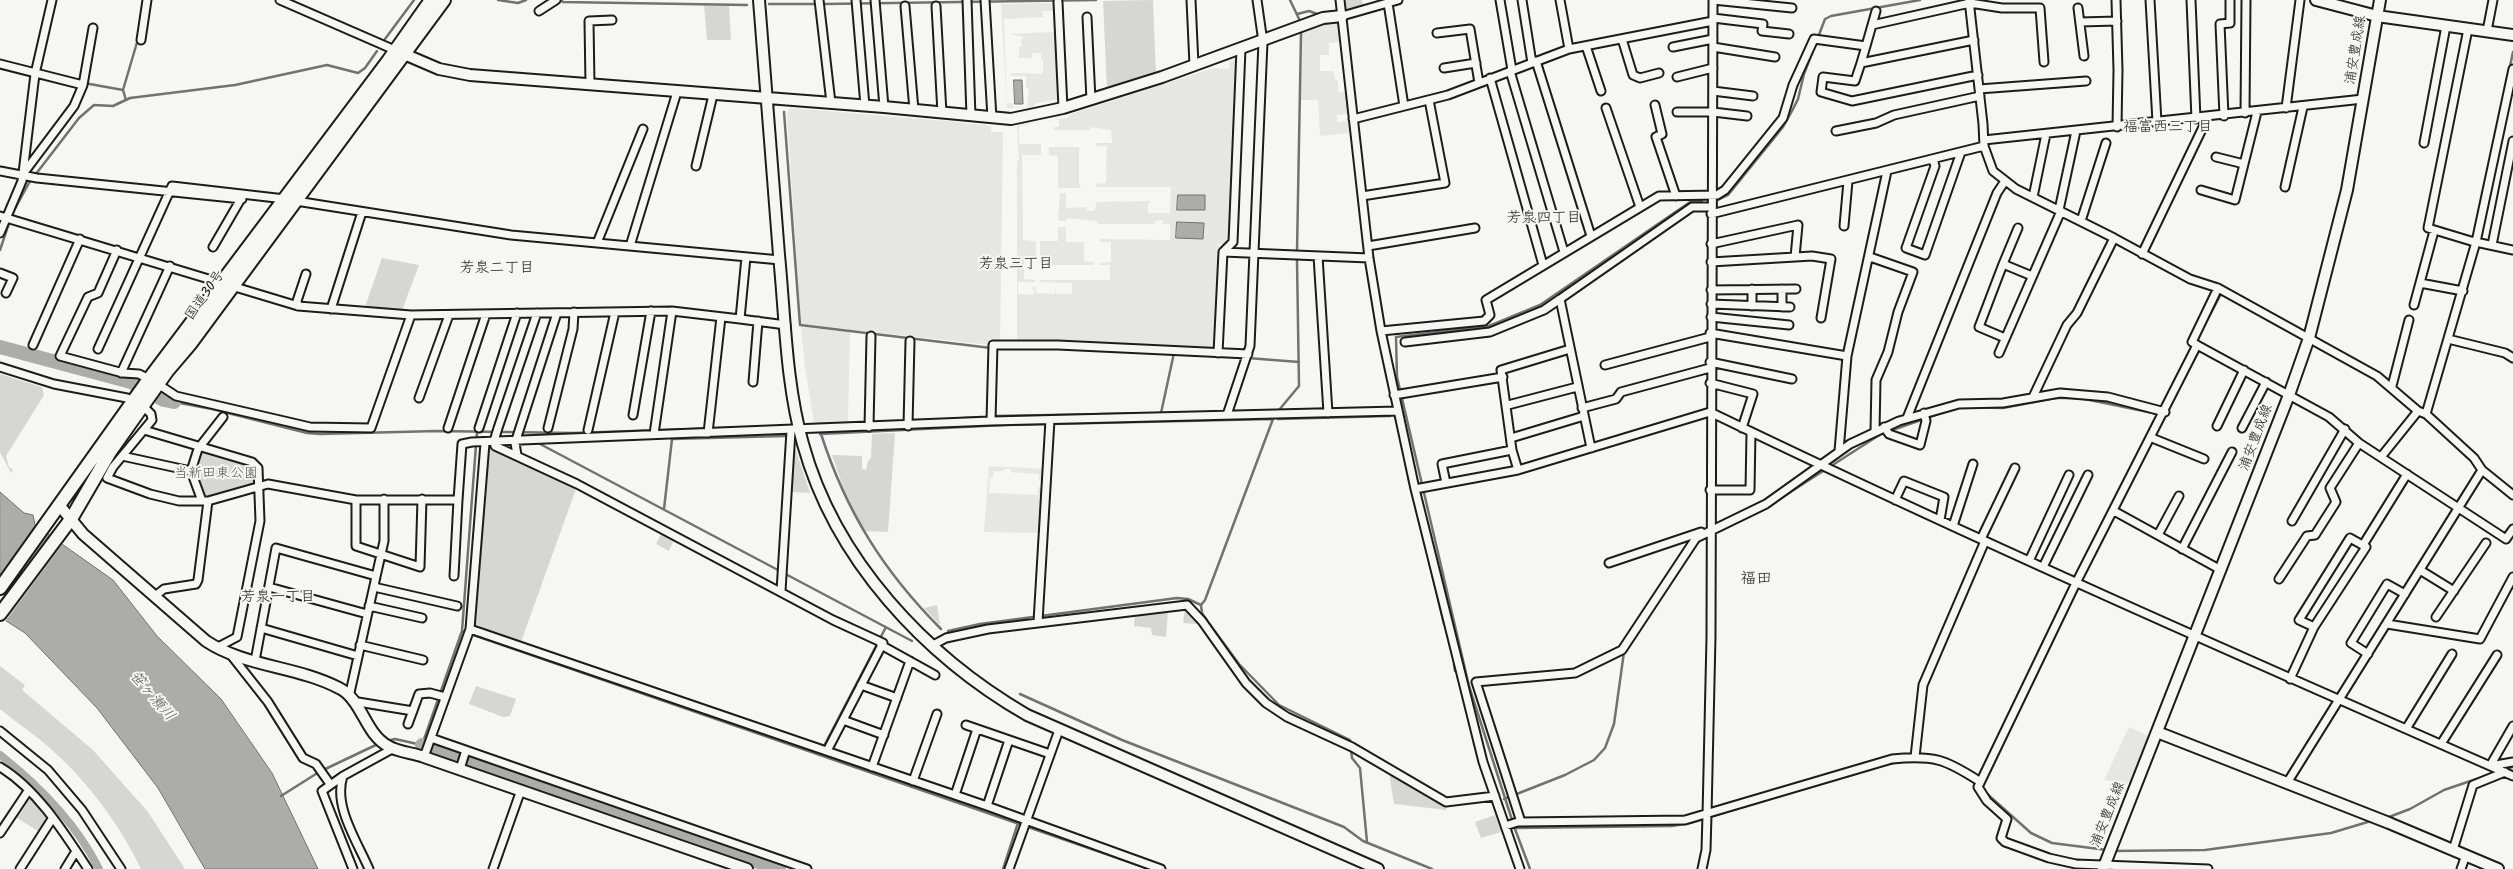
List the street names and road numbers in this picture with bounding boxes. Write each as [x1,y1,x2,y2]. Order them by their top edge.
street label: 浦安豊成線 [2343,14,2371,86]
street label: 国道30号 [183,268,229,324]
street label: 浦安豊成線 [2237,402,2277,474]
street label: 浦安豊成線 [2088,779,2130,851]

